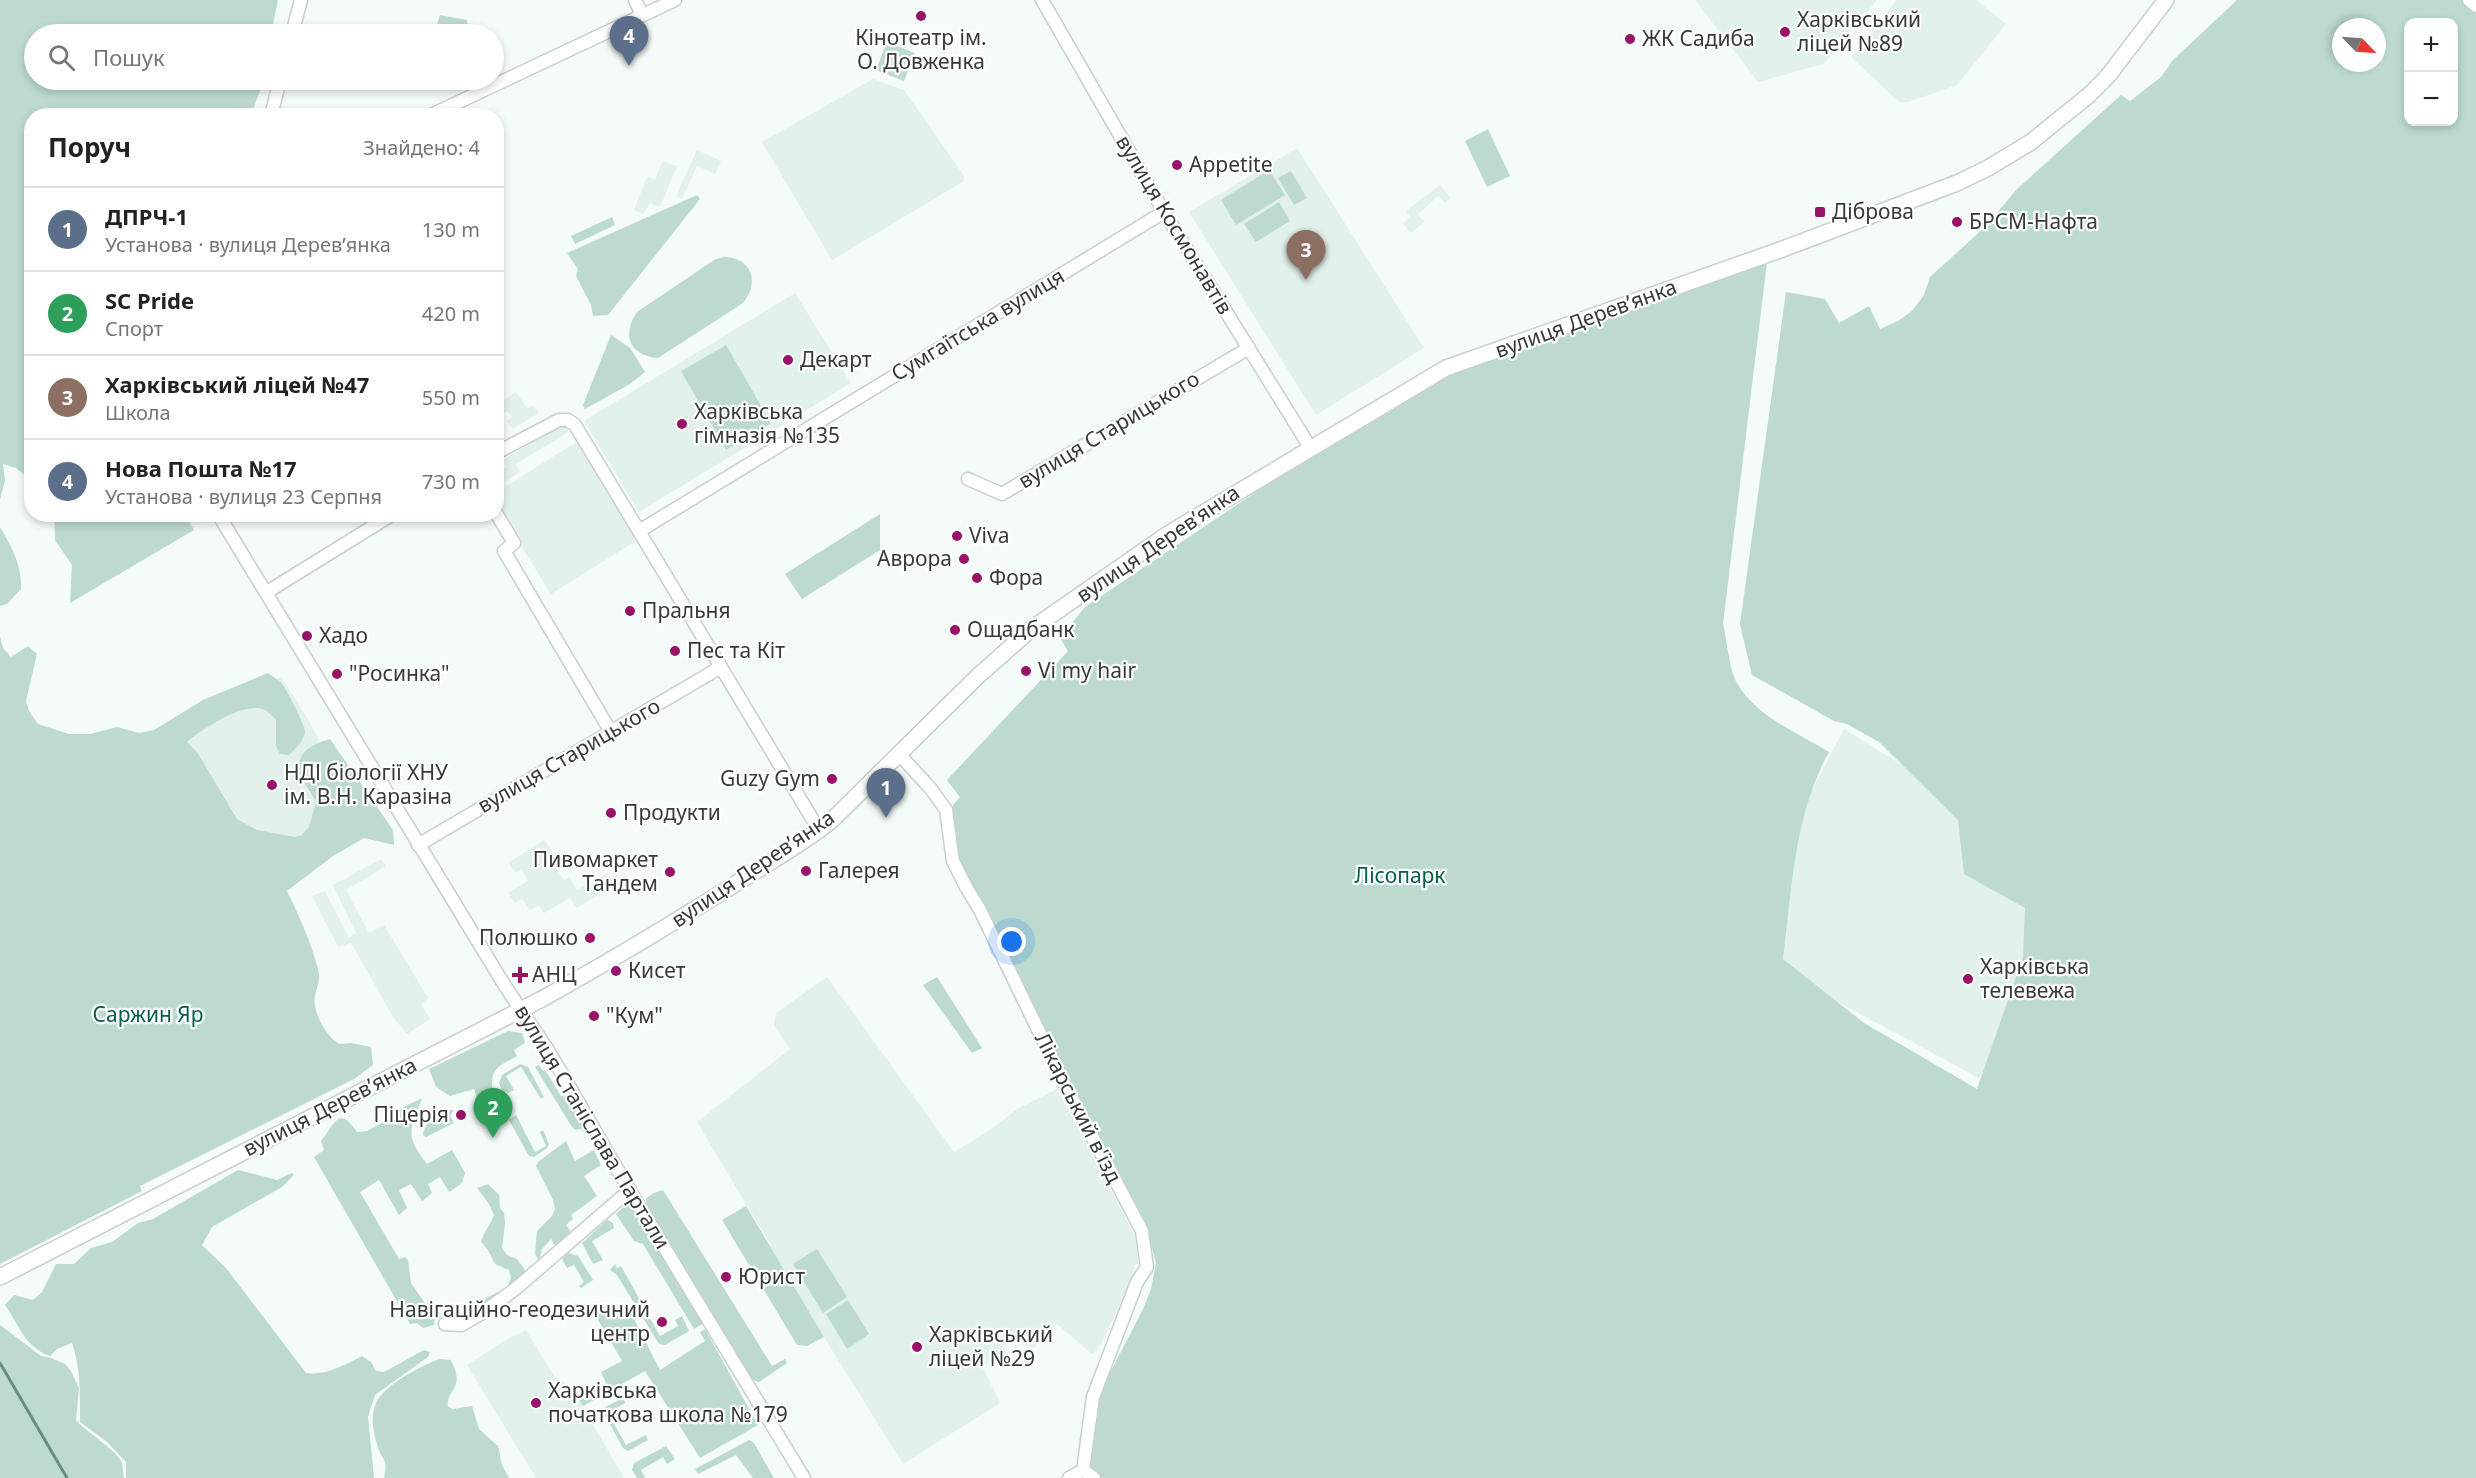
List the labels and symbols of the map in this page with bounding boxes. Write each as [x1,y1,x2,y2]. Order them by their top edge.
place label: Харківський ліцей №89 [1797,5,1921,57]
marker: Кінотеатр ім. О. Довженка [914,9,928,23]
pin: 4 [610,16,648,66]
north arrow [2332,18,2386,72]
place label: Кінотеатр ім. О. Довженка [855,23,987,75]
place label: ЖК Садиба [1642,24,1755,52]
marker: Харківський ліцей №89 [1778,25,1792,39]
marker: ЖК Садиба [1623,32,1637,46]
street label: вулиця Космонавтів [1110,130,1240,319]
place label: Appetite [1189,150,1273,178]
marker: Appetite [1170,158,1184,172]
place label: Діброва [1832,197,1914,225]
marker: Діброва [1813,205,1827,219]
place label: БРСМ-Нафта [1969,207,2098,235]
marker: БРСМ-Нафта [1950,215,1964,229]
pin: 3 [1286,230,1326,280]
street label: Сумгаїтська вулиця [886,261,1069,387]
street label: вулиця Дерев’янка [1491,272,1680,364]
place label: Декарт [800,345,872,373]
marker: Декарт [781,353,795,367]
street label: вулиця Старицького [1013,364,1204,494]
place label: Харківська гімназія №135 [694,397,840,449]
marker: Харківська гімназія №135 [675,417,689,431]
street label: вулиця Дерев’янка [1070,478,1245,608]
place label: Viva [969,521,1009,549]
marker: Viva [950,529,964,543]
place label: Аврора [877,544,952,572]
marker: Аврора [957,552,971,566]
place label: Фора [989,563,1043,591]
marker: Фора [970,571,984,585]
place label: Пральня [642,596,731,624]
marker: Пральня [623,604,637,618]
place label: Ощадбанк [967,615,1075,643]
place label: Хадо [319,621,368,649]
marker: Ощадбанк [948,623,962,637]
marker: Хадо [300,629,314,643]
place label: Пес та Кіт [687,636,785,664]
marker: Пес та Кіт [668,644,682,658]
place label: Vi my hair [1038,656,1136,684]
place label: "Росинка" [349,659,450,687]
marker: Vi my hair [1019,664,1033,678]
marker: "Росинка" [330,667,344,681]
street label: вулиця Старицького [472,691,665,819]
place label: НДІ біології ХНУ ім. В.Н. Каразіна [284,758,452,810]
place label: Guzy Gym [720,764,820,792]
pin: 1 [866,768,906,818]
marker: Guzy Gym [825,772,839,786]
marker: НДІ біології ХНУ ім. В.Н. Каразіна [265,778,279,792]
place label: Продукти [623,798,721,826]
street label: вулиця Дерев’янка [665,803,840,933]
marker: Продукти [604,806,618,820]
place label: Пивомаркет Тандем [533,845,658,897]
place label: Галерея [818,856,900,884]
park label: Лісопарк [1354,861,1446,889]
marker: Галерея [799,864,813,878]
marker: Пивомаркет Тандем [663,865,677,879]
place label: Полюшко [479,923,578,951]
your location [997,927,1026,956]
marker: Полюшко [583,931,597,945]
place label: Харківська телевежа [1980,952,2089,1004]
place label: Кисет [628,956,686,984]
place label: АНЦ [532,960,577,988]
marker: Кисет [609,964,623,978]
marker: АНЦ [513,968,527,982]
marker: Харківська телевежа [1961,972,1975,986]
street label: вулиця Станіслава Партали [509,999,677,1254]
park label: Саржин Яр [93,1000,203,1028]
place label: "Кум" [606,1001,663,1029]
marker: "Кум" [587,1009,601,1023]
street label: Лікарський в'їзд [1029,1028,1129,1188]
street label: вулиця Дерев’янка [238,1050,421,1162]
pin: 2 [474,1088,512,1138]
place label: Піцерія [373,1100,449,1128]
marker: Піцерія [454,1108,468,1122]
place label: Юрист [738,1262,805,1290]
marker: Юрист [719,1270,733,1284]
place label: Навігаційно-геодезичний центр [389,1295,650,1347]
marker: Навігаційно-геодезичний центр [655,1315,669,1329]
place label: Харківський ліцей №29 [929,1320,1053,1372]
marker: Харківський ліцей №29 [910,1340,924,1354]
place label: Харківська початкова школа №179 [548,1376,788,1428]
marker: Харківська початкова школа №179 [529,1396,543,1410]

